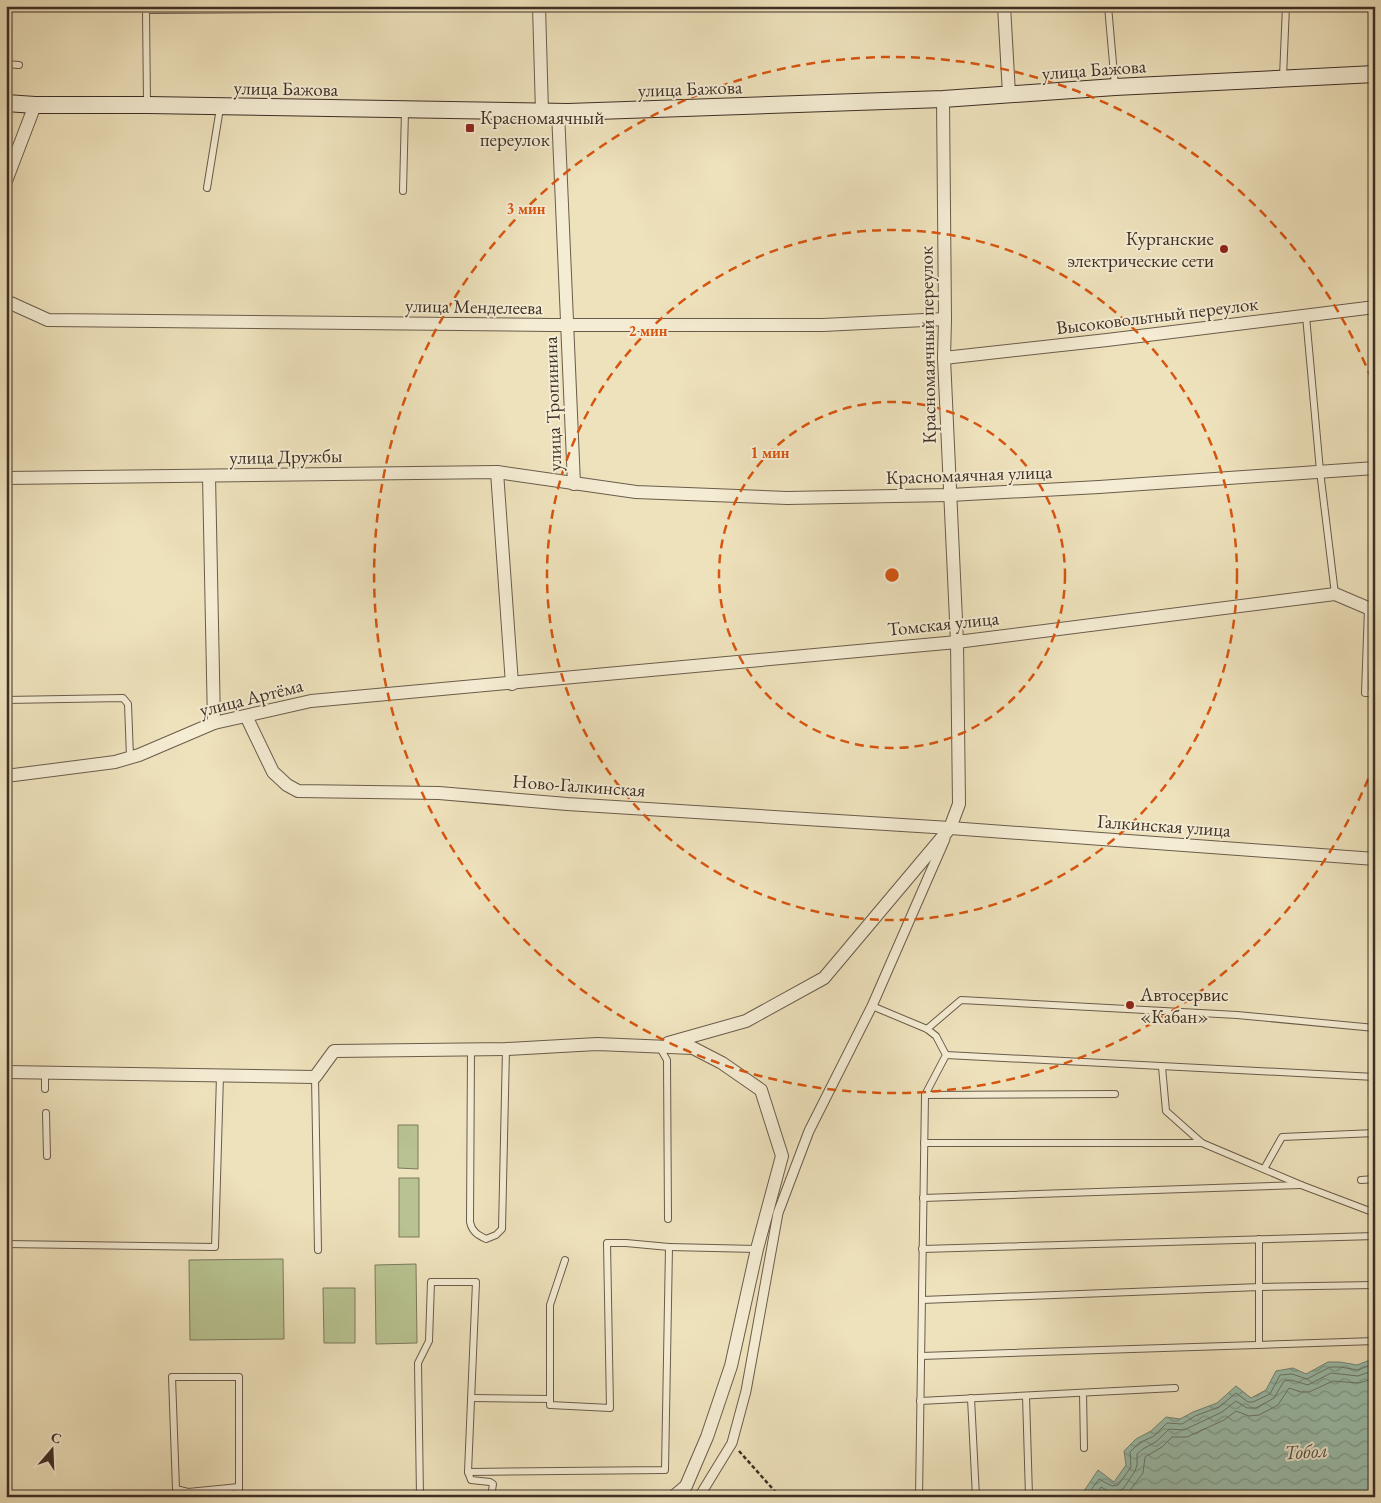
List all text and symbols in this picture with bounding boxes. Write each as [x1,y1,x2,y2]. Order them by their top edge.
street label: улица Бажова [1041,53,1147,86]
street label: улица Бажова [637,74,743,103]
street label: улица Бажова [233,75,339,102]
place label: Красномаячный переулок [480,105,604,152]
marker: Красномаячный переулок [464,122,476,134]
text: 3 мин [506,199,546,218]
place label: Курганские электрические сети [1067,226,1214,273]
marker: Курганские электрические сети [1218,243,1230,255]
street label: Красномаячный переулок [913,246,942,444]
street label: Высоковольтный переулок [1055,291,1260,340]
street label: улица Менделеева [405,293,543,320]
text: 2 мин [628,321,668,340]
street label: улица Тропинина [538,336,567,472]
street label: улица Дружбы [229,443,343,470]
text: 1 мин [750,443,790,462]
street label: Красномаячная улица [885,459,1053,490]
centre of rings [883,566,901,584]
street label: Томская улица [886,605,1001,642]
street label: улица Артёма [197,672,306,722]
street label: Ново-Галкинская [512,768,647,803]
street label: Галкинская улица [1096,808,1232,843]
place label: Автосервис «Кабан» [1139,982,1229,1029]
marker: Автосервис «Кабан» [1124,999,1136,1011]
north arrow [28,1426,78,1476]
text: С [49,1428,64,1448]
water label: Тобол [1283,1437,1329,1465]

